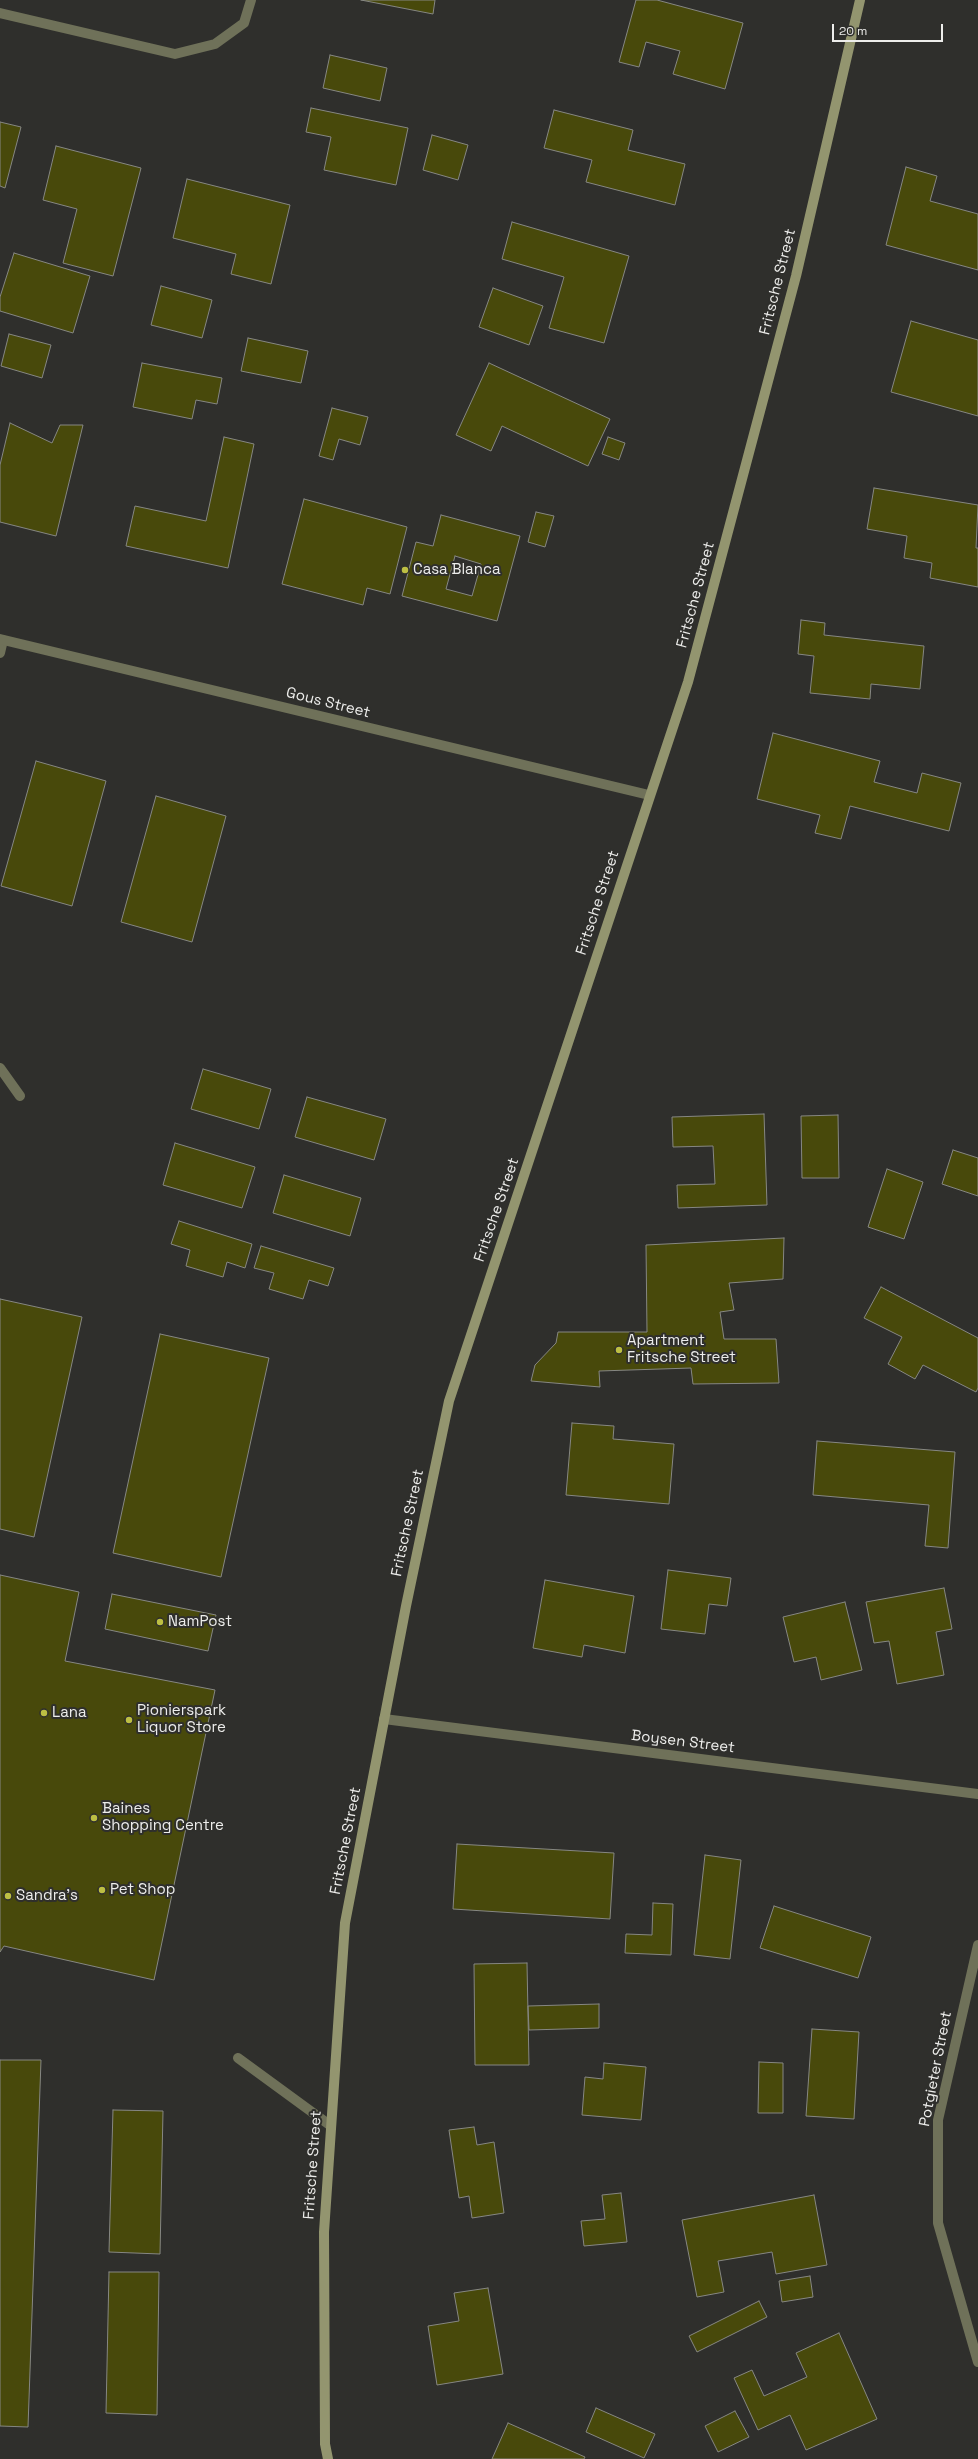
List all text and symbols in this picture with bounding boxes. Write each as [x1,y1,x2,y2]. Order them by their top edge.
scale bar [834,16,945,42]
text: 20 m [839,23,867,39]
street label: Fritsche Street [756,227,800,337]
street label: Fritsche Street [673,540,719,650]
place label: Casa Blanca [413,561,501,579]
marker: Casa Blanca [400,565,410,575]
street label: Gous Street [284,684,372,722]
street label: Fritsche Street [573,848,623,958]
street label: Fritsche Street [471,1156,523,1264]
place label: Apartment Fritsche Street [627,1332,736,1367]
marker: Apartment Fritsche Street [614,1345,624,1355]
street label: Fritsche Street [388,1468,428,1578]
place label: NamPost [168,1613,232,1631]
marker: NamPost [155,1617,165,1627]
place label: Pionierspark Liquor Store [137,1702,226,1737]
place label: Lana [52,1704,87,1722]
marker: Lana [39,1708,49,1718]
marker: Pionierspark Liquor Store [124,1715,134,1725]
street label: Boysen Street [630,1727,736,1757]
street label: Fritsche Street [327,1786,365,1896]
place label: Baines Shopping Centre [102,1800,224,1835]
marker: Baines Shopping Centre [89,1813,99,1823]
place label: Pet Shop [110,1881,175,1899]
marker: Pet Shop [97,1885,107,1895]
place label: Sandra's [16,1887,78,1905]
marker: Sandra's [3,1891,13,1901]
street label: Potgieter Street [916,2010,956,2128]
street label: Fritsche Street [300,2110,326,2220]

